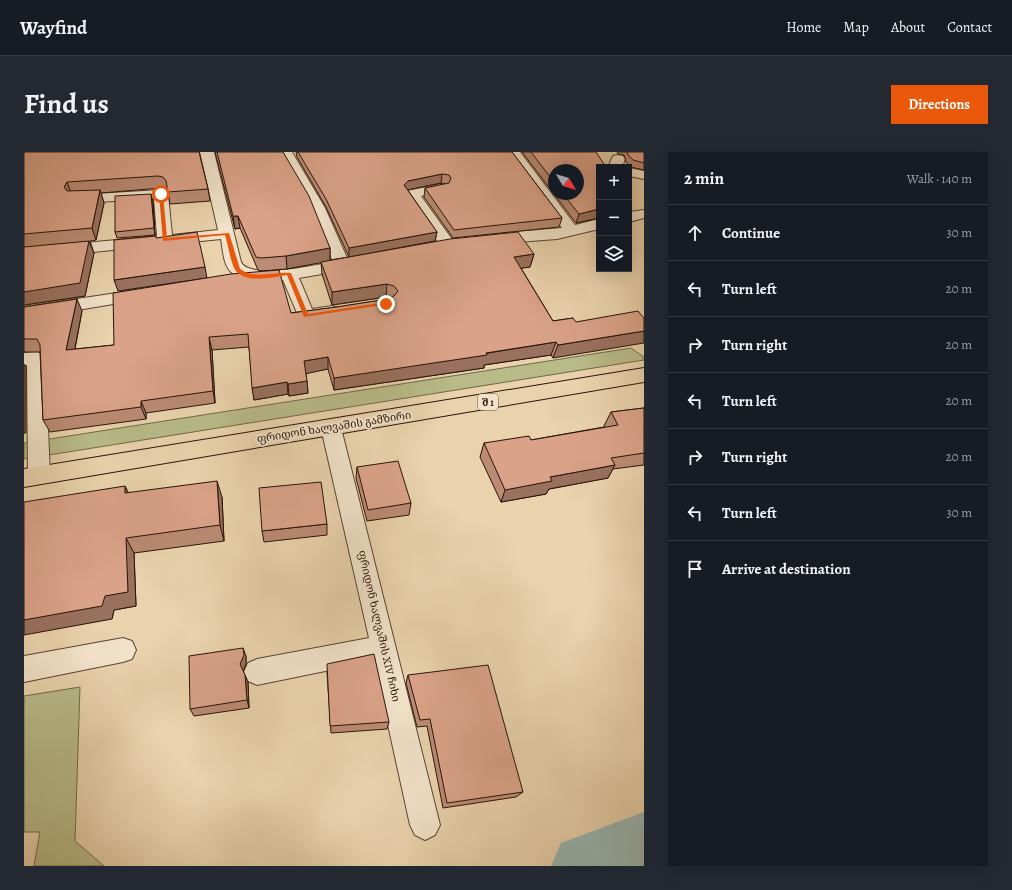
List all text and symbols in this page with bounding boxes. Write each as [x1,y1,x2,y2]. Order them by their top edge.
text: Wayfind [20,15,87,41]
text: Home [786,18,821,37]
text: Map [843,18,869,37]
text: About [891,18,925,37]
text: Contact [947,18,992,37]
text: Find us [24,85,109,123]
button: Directions [891,85,988,124]
north arrow [548,164,584,200]
map controls [596,164,632,272]
button: + [596,164,632,200]
text: 2 min [684,167,724,190]
text: Walk · 140 m [907,170,972,187]
route start [152,185,170,203]
button: − [596,200,632,236]
icon: ahead [684,222,706,244]
text: Continue [722,223,780,243]
text: 30 m [946,224,972,241]
button: layers [596,236,632,272]
icon: left [684,278,706,300]
text: Turn left [722,279,777,299]
text: 20 m [946,280,972,297]
route end [377,295,395,313]
icon: right [684,334,706,356]
text: Turn right [722,335,787,355]
text: 20 m [946,336,972,353]
icon: left [684,390,706,412]
text: Turn left [722,391,777,411]
text: 20 m [946,392,972,409]
road number: შ 1 [478,394,498,410]
street label: ფრიდონ ხალვაშის გამზირი [256,407,412,447]
icon: right [684,446,706,468]
text: Turn right [722,447,787,467]
text: 20 m [946,448,972,465]
icon: left [684,502,706,524]
text: Turn left [722,503,777,523]
text: 30 m [946,504,972,521]
street label: ფრიდონ ხალვაშის XIV ჩიხი [354,549,404,703]
icon: arrive [684,558,706,580]
text: Arrive at destination [722,559,851,579]

